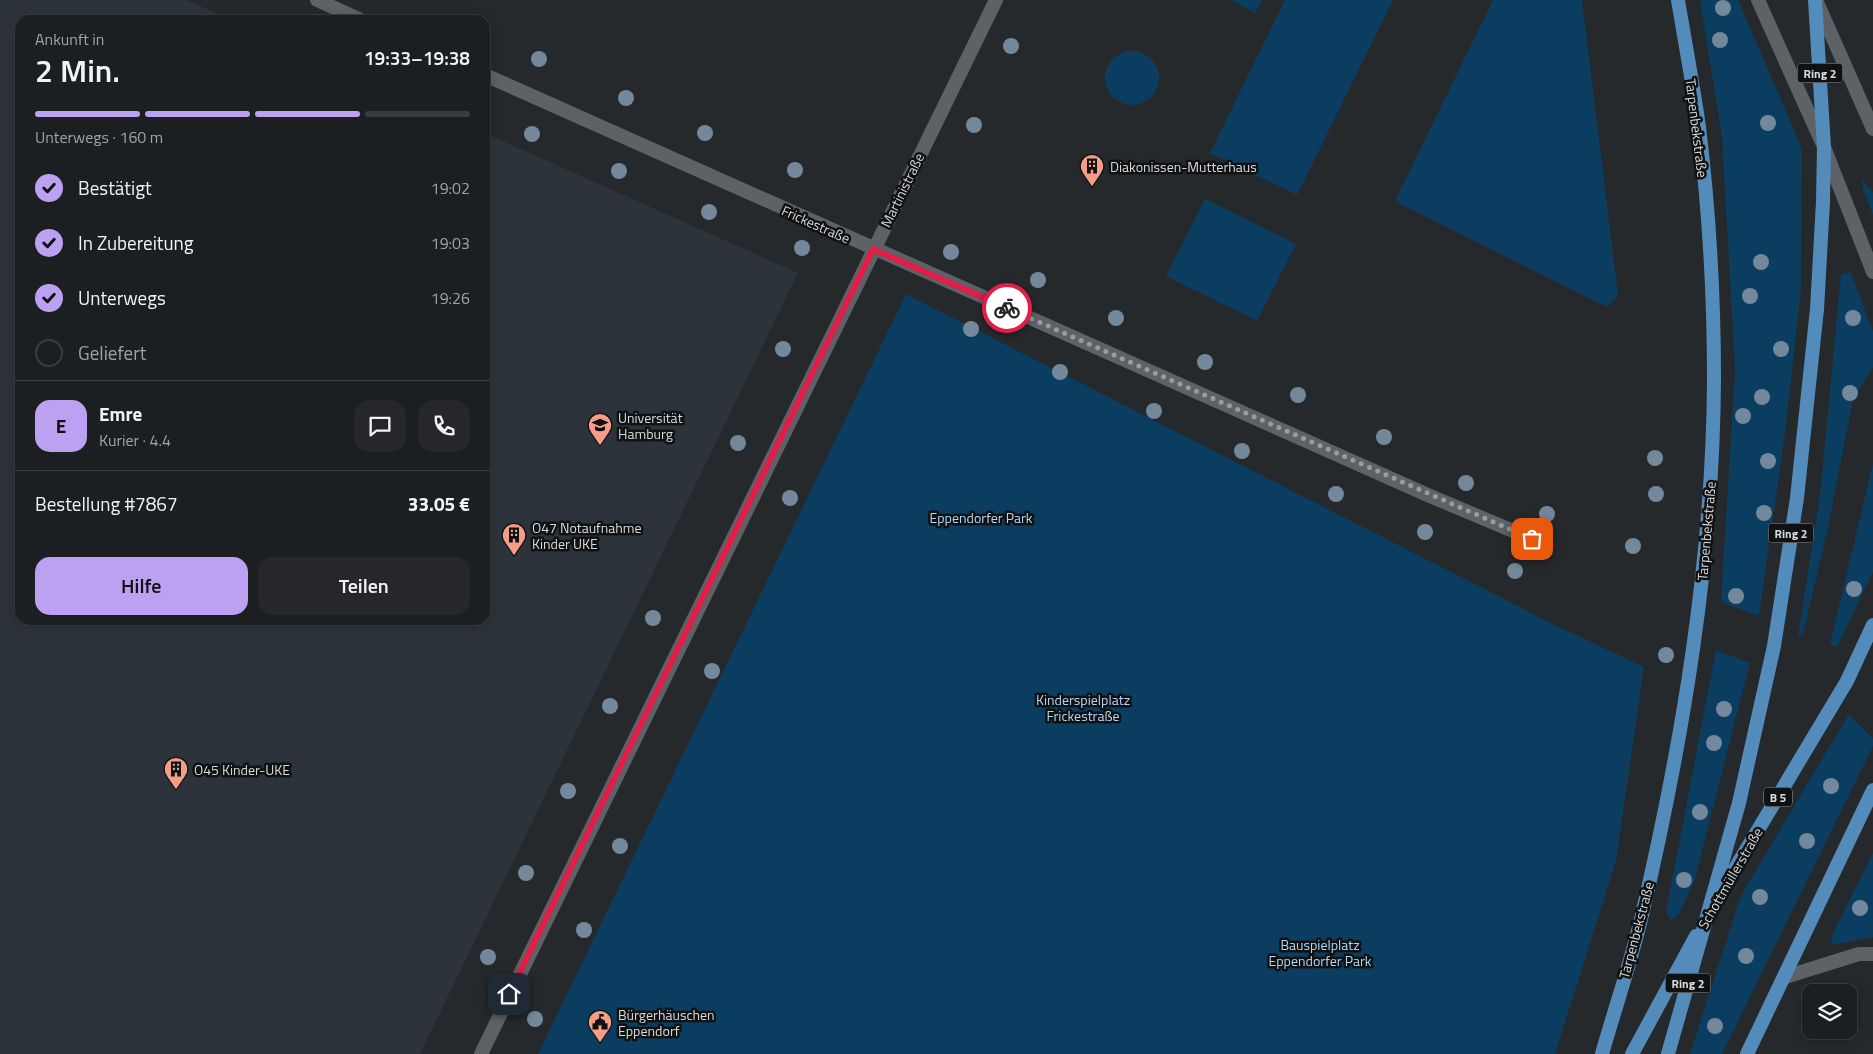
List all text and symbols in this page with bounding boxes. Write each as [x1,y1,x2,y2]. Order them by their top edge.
text: Ankunft in [35,27,104,51]
text: 19:33–19:38 [364,43,470,72]
text: 2 Min. [35,46,120,94]
road number: Ring 2 [1798,64,1842,82]
street label: Tarpenbekstraße [1681,77,1713,179]
text: Unterwegs · 160 m [35,125,163,149]
street label: Martinistraße [875,149,929,231]
building icon: Diakonissen-Mutterhaus [1079,153,1105,187]
place label: Diakonissen-Mutterhaus [1110,156,1257,177]
text: Bestätigt [78,173,152,202]
icon: check [35,174,63,202]
text: 19:02 [431,176,470,200]
street label: Frickestraße [778,200,854,248]
text: In Zubereitung [78,228,194,257]
icon: check [35,229,63,257]
text: 19:03 [431,231,470,255]
text: Unterwegs [78,283,166,312]
courier [982,283,1032,333]
icon: check [35,284,63,312]
text: 19:26 [431,286,470,310]
icon: bike [993,294,1021,322]
text: Geliefert [78,338,146,367]
text: Emre [99,399,142,428]
button: chat [354,400,406,452]
button: phone [418,400,470,452]
place label: Universität Hamburg [618,407,683,444]
text: E [56,411,66,440]
school or university icon: Universität Hamburg [587,412,613,446]
text: Kurier · 4.4 [99,428,171,452]
street label: Tarpenbekstraße [1691,481,1721,581]
text: Bestellung #7867 [35,489,178,518]
text: 33.05 € [408,489,470,518]
park label: Eppendorfer Park [929,507,1033,528]
place label: O47 Notaufnahme Kinder UKE [532,517,642,554]
pin [1511,518,1553,560]
building icon: O47 Notaufnahme Kinder UKE [501,522,527,556]
road number: Ring 2 [1768,524,1814,542]
icon: bag [1518,525,1546,553]
button: Hilfe [35,557,248,615]
button: Teilen [258,557,470,615]
park label: Kinderspielplatz Frickestraße [1036,689,1130,726]
building icon: O45 Kinder-UKE [163,756,189,790]
place label: O45 Kinder-UKE [194,759,290,780]
road number: B 5 [1764,788,1792,806]
street label: Schottmüllerstraße [1692,823,1768,933]
street label: Tarpenbekstraße [1613,879,1659,981]
park label: Bauspielplatz Eppendorfer Park [1268,934,1372,971]
pin [488,973,530,1015]
road number: Ring 2 [1666,974,1710,992]
icon: home [495,980,523,1008]
map controls [1802,984,1857,1039]
button: layers [1802,984,1857,1039]
place label: Bürgerhäuschen Eppendorf [618,1004,715,1041]
public building icon: Bürgerhäuschen Eppendorf [587,1009,613,1043]

